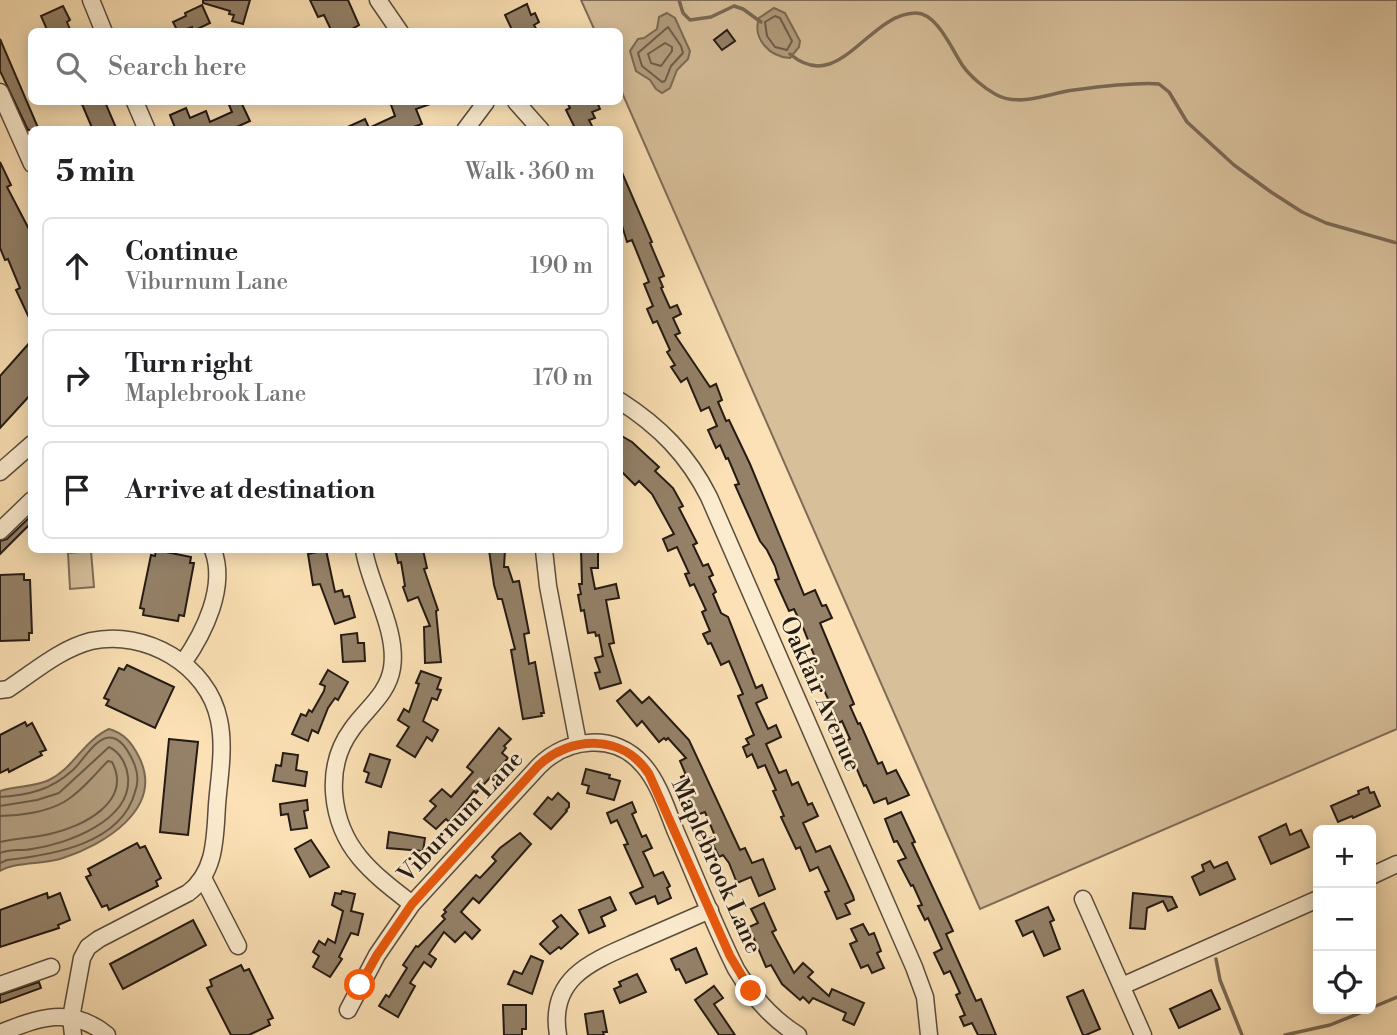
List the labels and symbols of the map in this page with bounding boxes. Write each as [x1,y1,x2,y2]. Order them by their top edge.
street label: Oakfair Avenue [772,612,868,776]
street label: Viburnum Lane [391,745,530,890]
street label: Maplebrook Lane [664,774,768,958]
route start [344,969,375,1000]
route end [735,975,766,1006]

